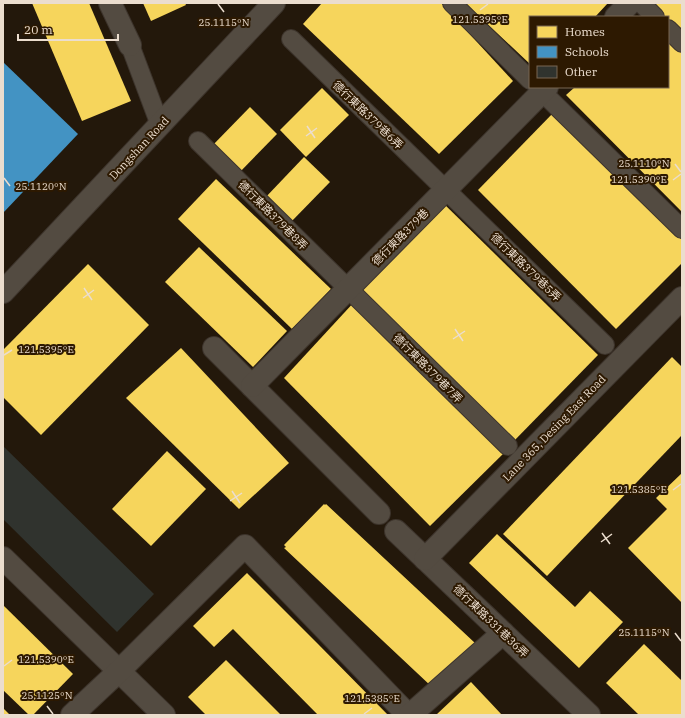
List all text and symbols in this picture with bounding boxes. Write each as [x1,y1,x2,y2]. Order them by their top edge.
text: 121.5395°E [452,13,508,26]
scale bar [18,16,118,42]
text: 25.1115°N [198,16,250,29]
legend [529,16,669,88]
text: 20 m [24,22,53,37]
text: Homes [565,24,605,39]
text: Schools [565,44,609,59]
text: Other [565,64,598,79]
street label: 德行東路379巷6弄 [330,78,406,152]
street label: Dongshan Road [106,113,172,182]
text: 25.1110°N [618,157,670,170]
text: 121.5390°E [611,173,667,186]
street label: 德行東路379巷8弄 [235,177,311,253]
text: 25.1120°N [15,180,67,193]
street label: 德行東路379巷 [369,206,431,268]
street label: 德行東路379巷5弄 [488,230,564,304]
street label: 德行東路379巷7弄 [390,330,466,406]
text: 121.5395°E [18,343,74,356]
street label: Lane 365, Desing East Road [500,372,609,484]
text: 121.5385°E [611,483,667,496]
street label: 德行東路331巷36弄 [451,582,531,660]
text: 25.1115°N [618,626,670,639]
text: 121.5390°E [18,653,74,666]
text: 25.1125°N [21,689,73,702]
text: 121.5385°E [344,692,400,705]

